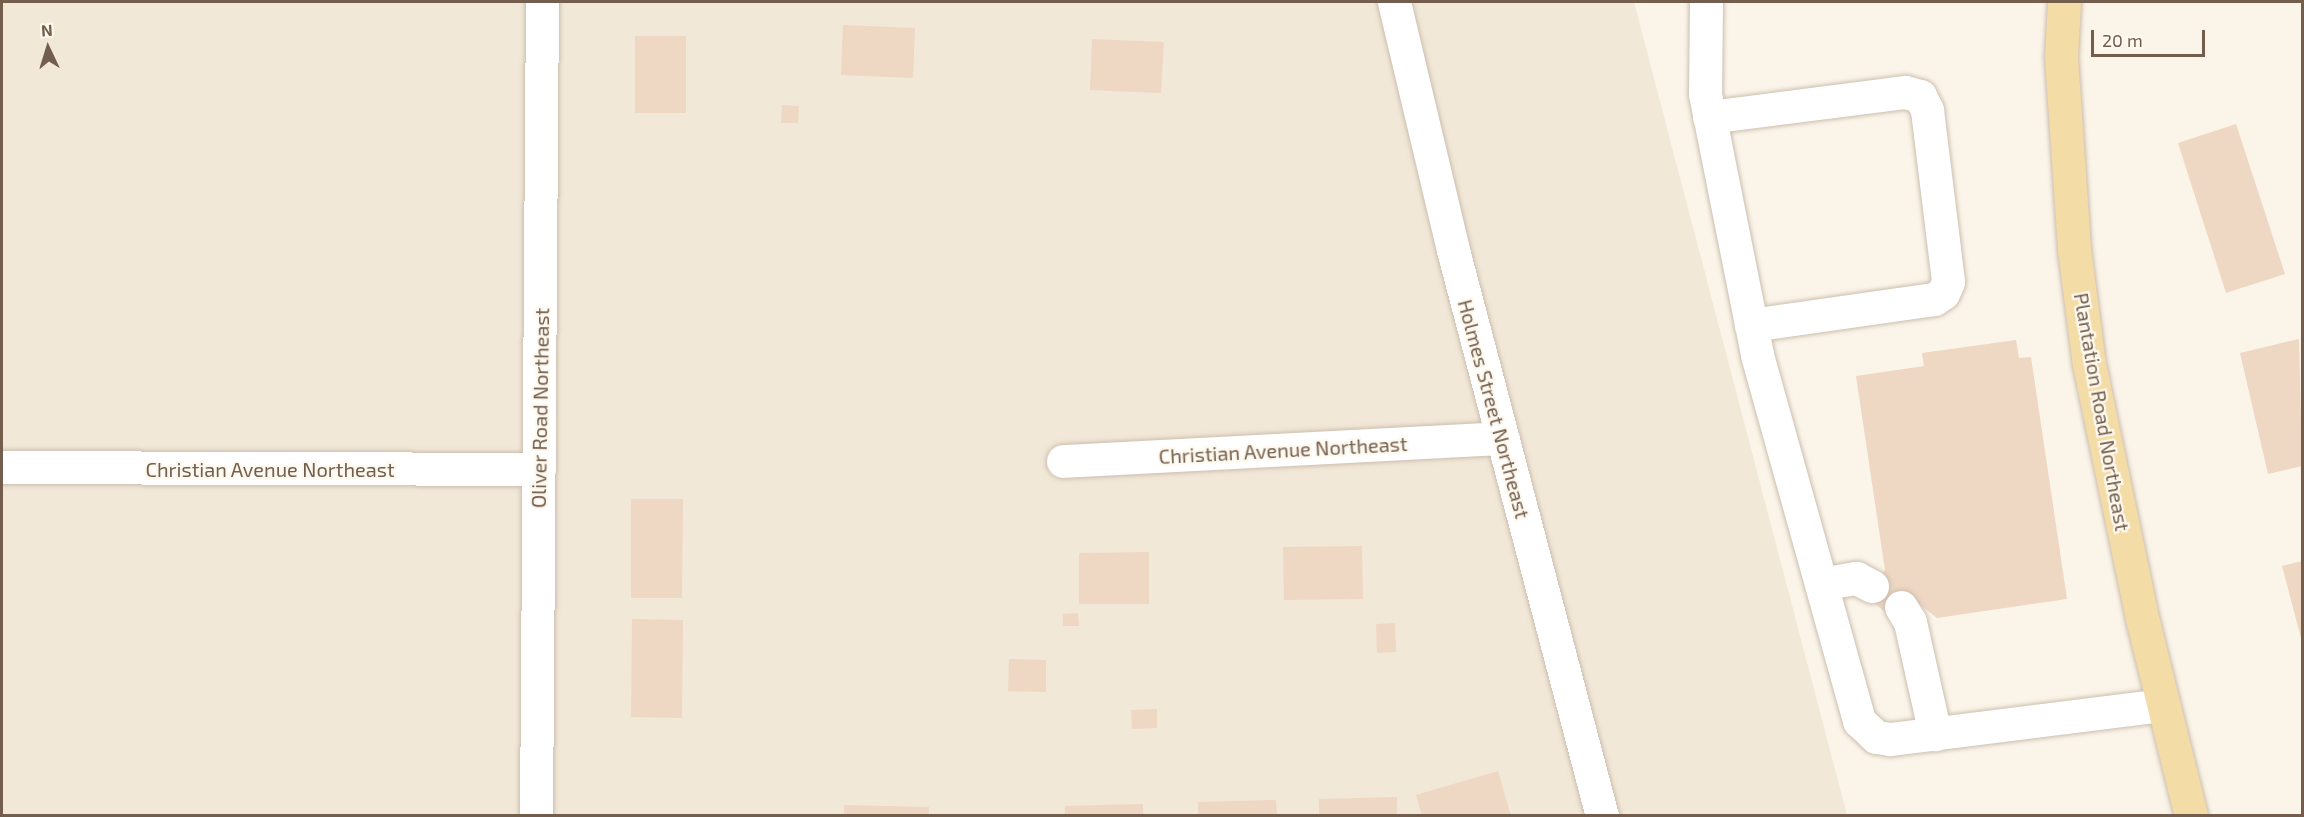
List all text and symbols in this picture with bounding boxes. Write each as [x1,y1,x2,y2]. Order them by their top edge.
north arrow [18,18,78,78]
scale bar [2094,18,2208,56]
text: N [40,20,53,39]
text: 20 m [2102,29,2143,51]
street label: Plantation Road Northeast [2069,291,2135,533]
street label: Holmes Street Northeast [1453,297,1535,521]
street label: Oliver Road Northeast [526,307,554,509]
street label: Christian Avenue Northeast [1158,431,1408,469]
street label: Christian Avenue Northeast [145,457,395,481]

